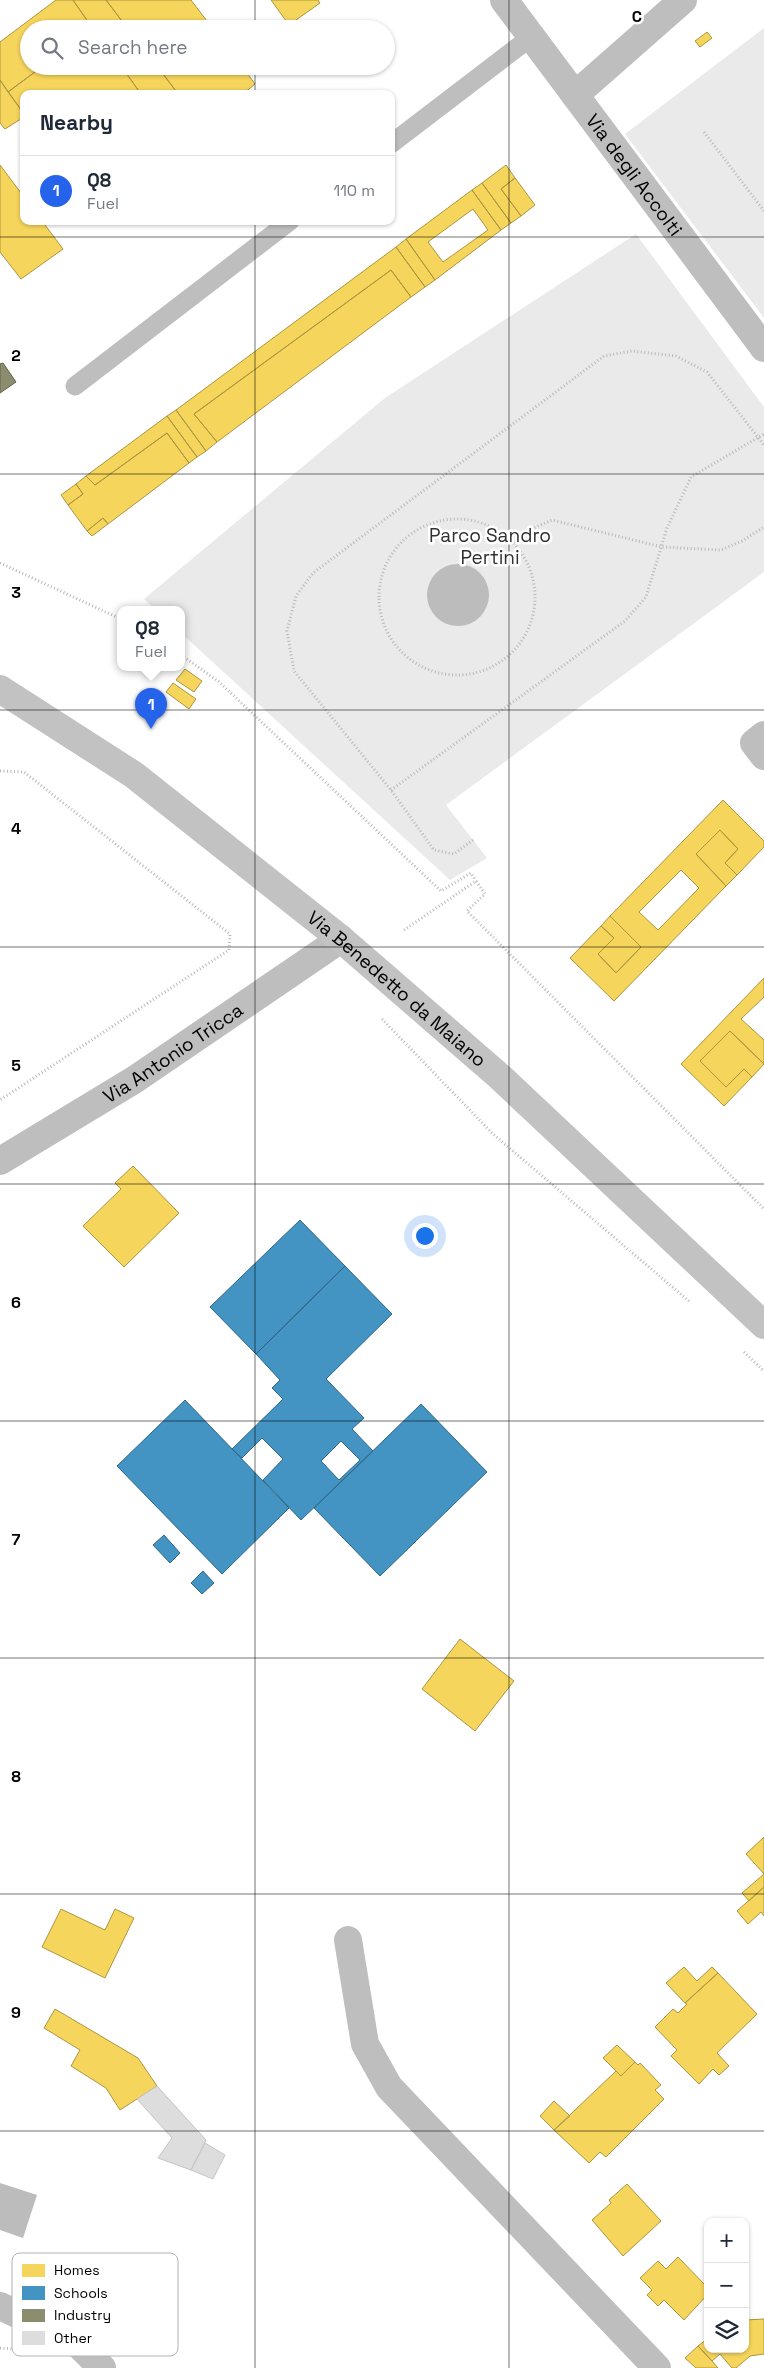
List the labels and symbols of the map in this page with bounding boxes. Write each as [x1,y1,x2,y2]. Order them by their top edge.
text: C [632,6,642,27]
street label: Via degli Accolti [581,108,688,241]
text: 2 [11,345,21,366]
park label: Parco Sandro Pertini [429,523,551,570]
text: 3 [11,582,21,603]
pin: 1 [135,688,167,729]
text: 4 [11,818,21,839]
street label: Via Benedetto da Maiano [302,905,492,1072]
street label: Via Antonio Tricca [98,997,248,1108]
text: 5 [11,1055,21,1076]
your location [412,1223,438,1249]
text: 6 [11,1292,21,1313]
text: 7 [12,1529,21,1550]
text: 8 [11,1766,21,1787]
text: 9 [11,2002,21,2023]
legend [12,2253,178,2356]
text: Homes [54,2261,100,2279]
text: Schools [54,2284,108,2302]
text: Industry [54,2306,111,2324]
text: Other [54,2329,92,2347]

